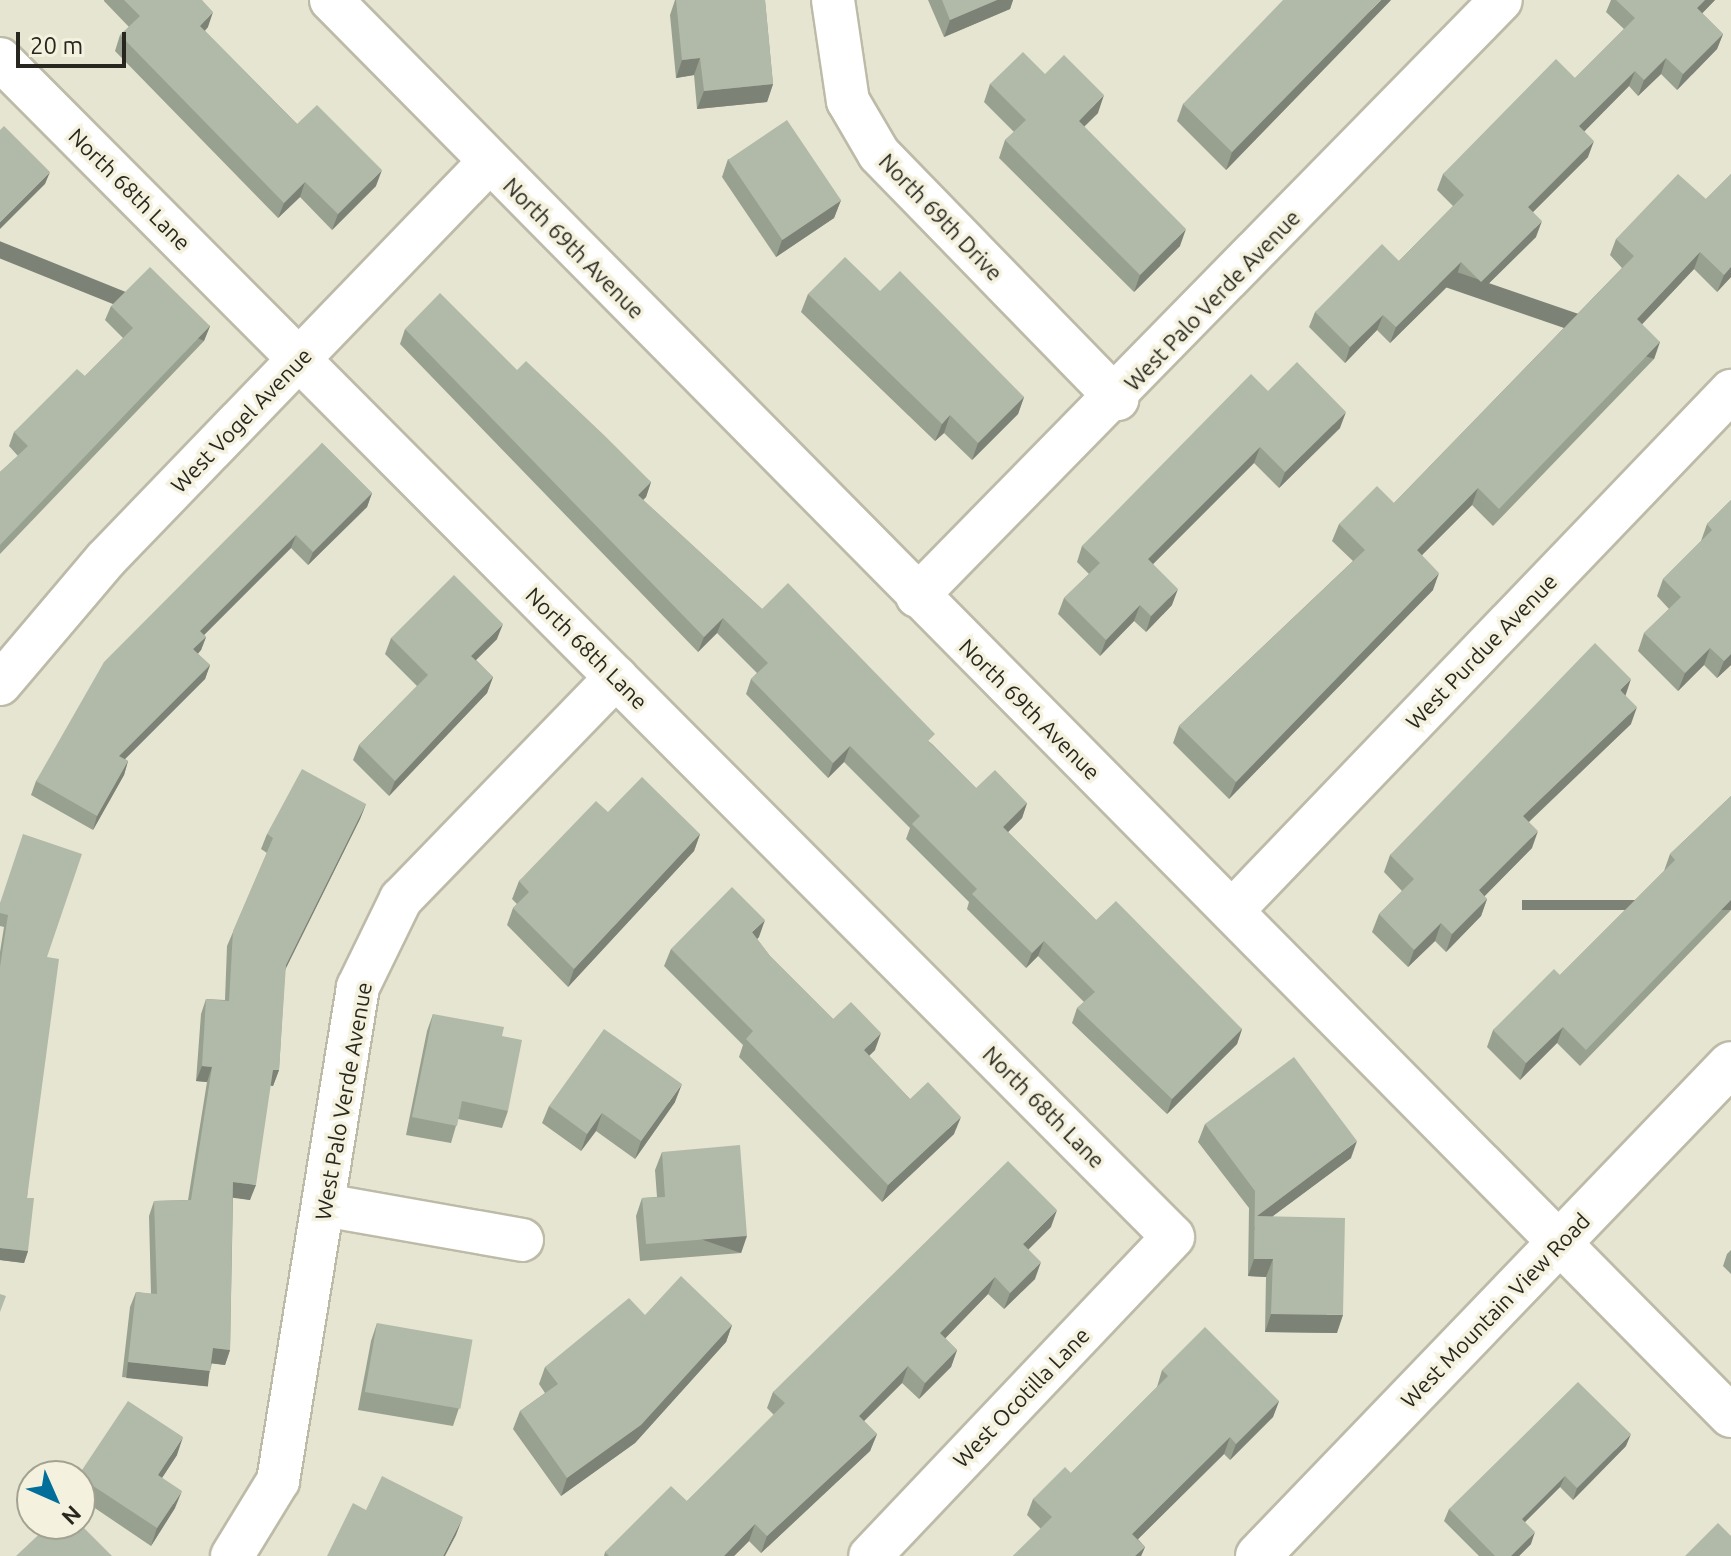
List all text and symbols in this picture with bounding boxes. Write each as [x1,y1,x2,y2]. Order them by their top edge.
scale bar [20,16,130,66]
text: 20 m [30,32,83,59]
street label: North 68th Lane [64,123,196,255]
street label: North 69th Drive [874,148,1008,286]
street label: North 69th Avenue [498,172,650,324]
street label: West Palo Verde Avenue [1119,204,1305,396]
street label: West Vogel Avenue [165,342,317,498]
street label: West Purdue Avenue [1400,568,1562,734]
street label: North 68th Lane [521,582,653,714]
street label: North 69th Avenue [954,633,1106,785]
street label: West Palo Verde Avenue [309,980,377,1222]
street label: North 68th Lane [978,1041,1110,1173]
street label: West Mountain View Road [1395,1207,1595,1413]
street label: West Ocotilla Lane [947,1321,1095,1473]
north arrow [16,1460,96,1540]
text: N [57,1501,87,1531]

